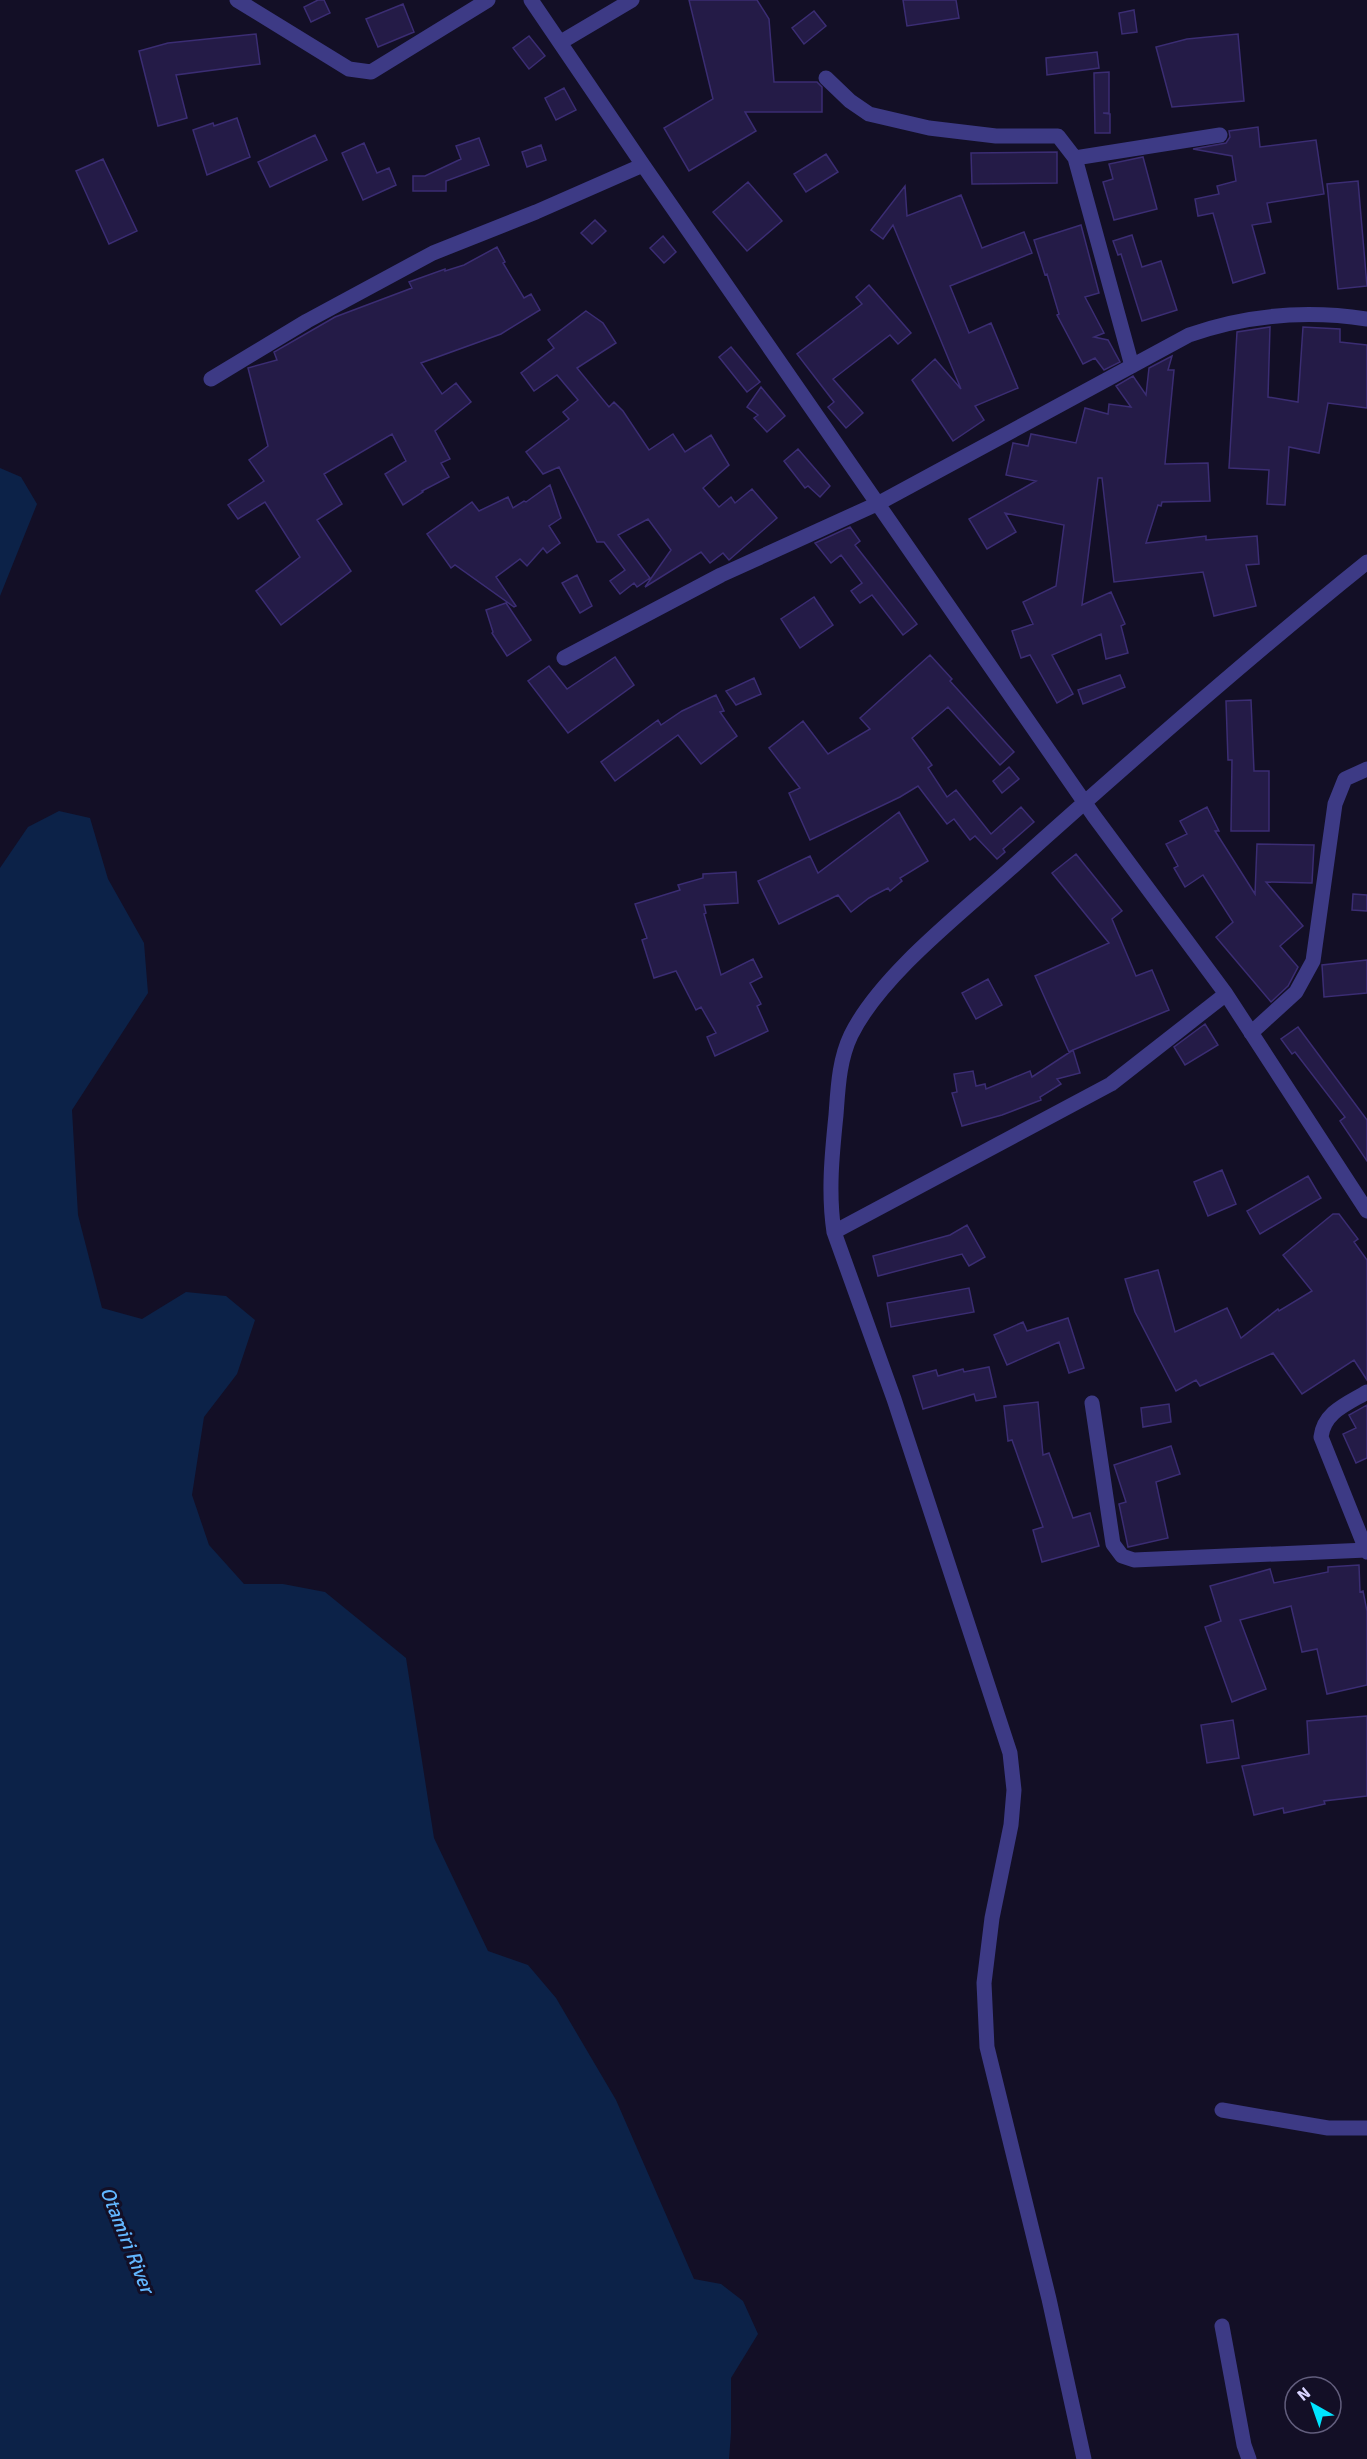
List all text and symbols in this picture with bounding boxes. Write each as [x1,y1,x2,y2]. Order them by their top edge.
water label: Otamiri River [94,2183,161,2299]
north arrow [1283,2375,1343,2435]
text: N [1293,2383,1315,2406]

